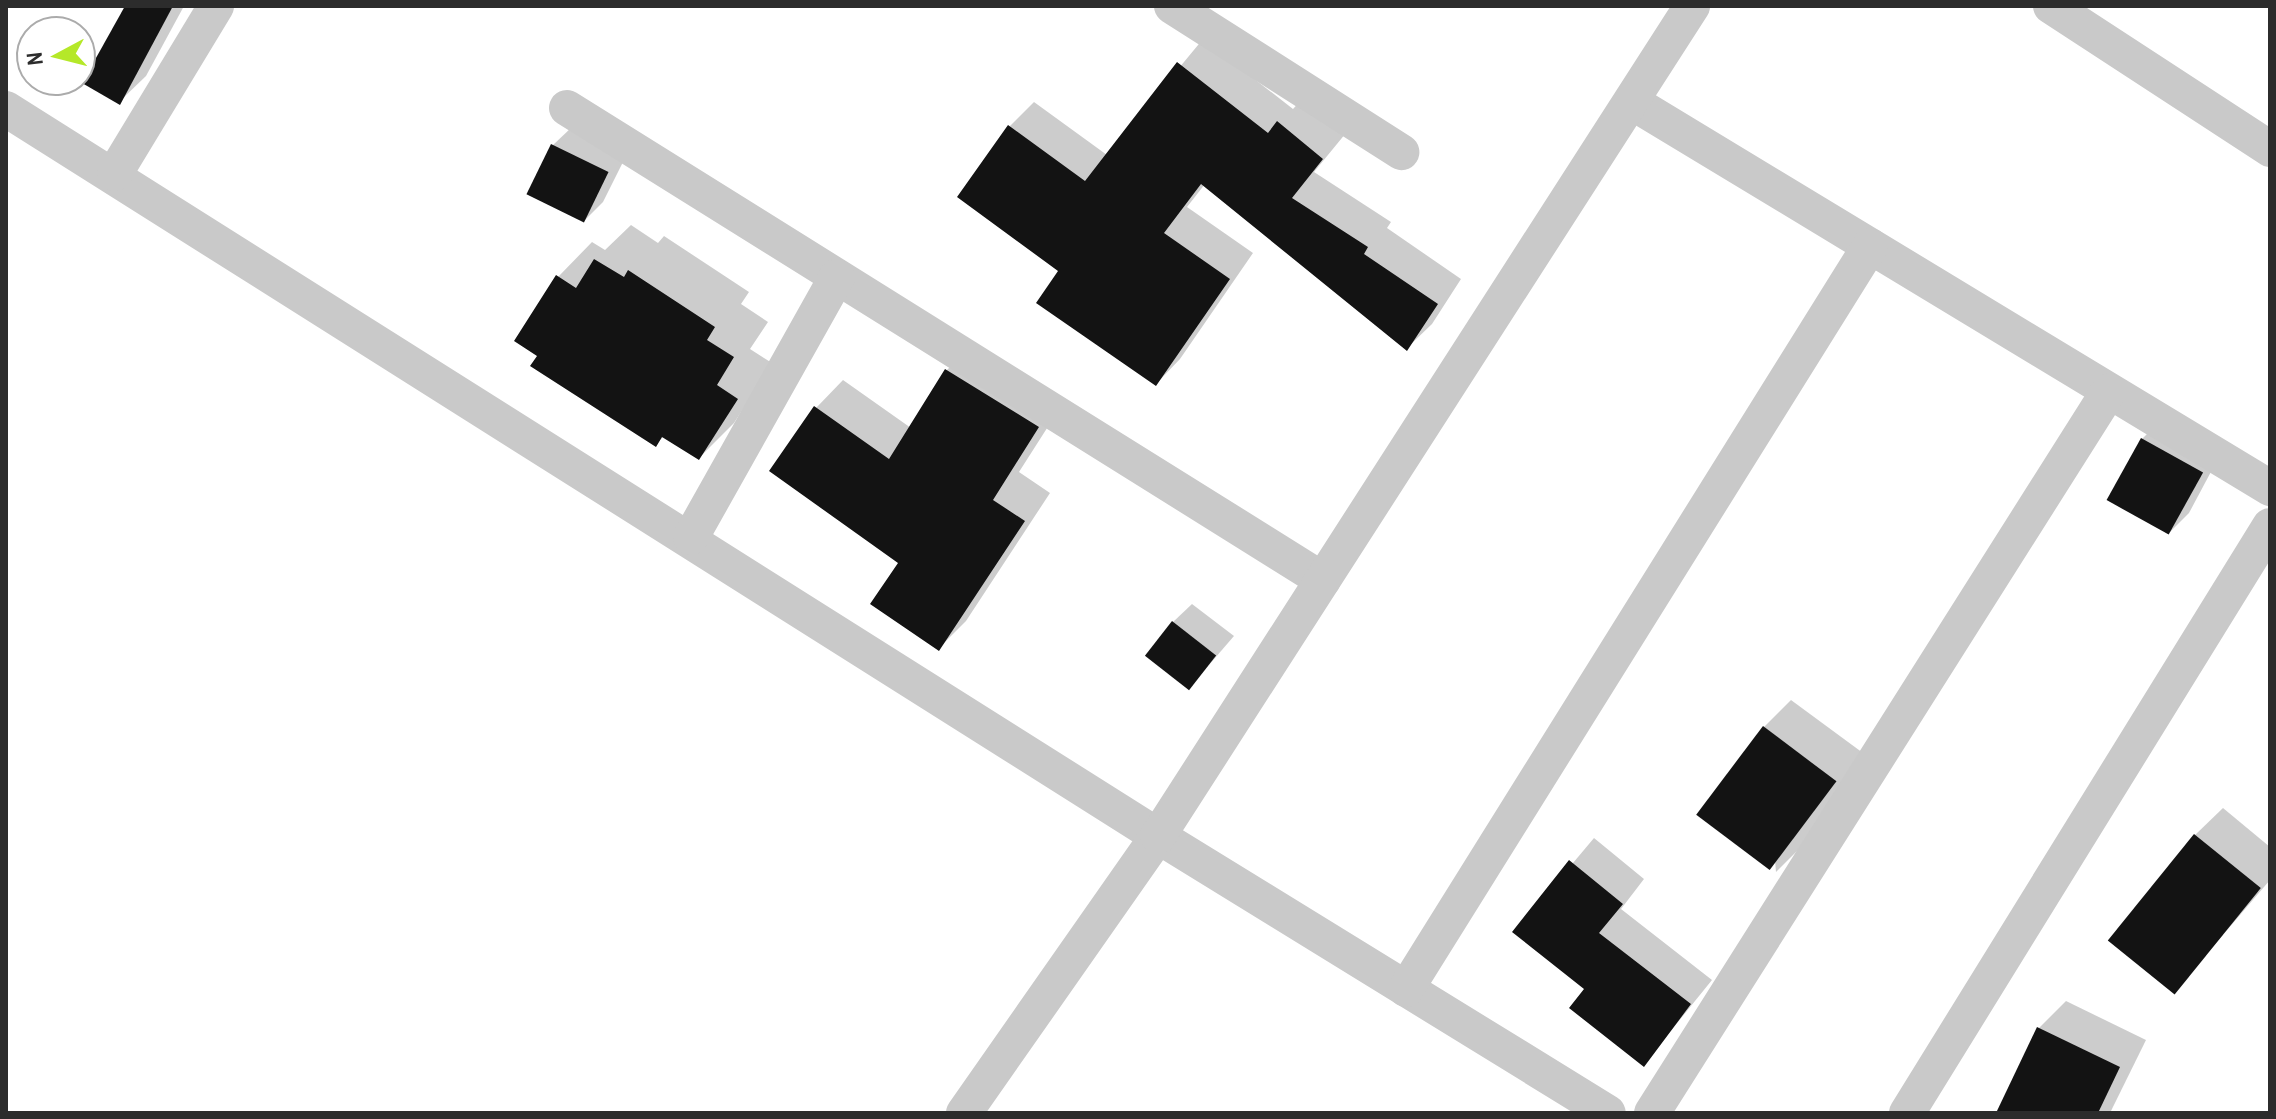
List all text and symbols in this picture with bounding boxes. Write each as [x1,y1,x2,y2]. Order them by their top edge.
north arrow [16,16,96,96]
text: N [18,50,50,67]

